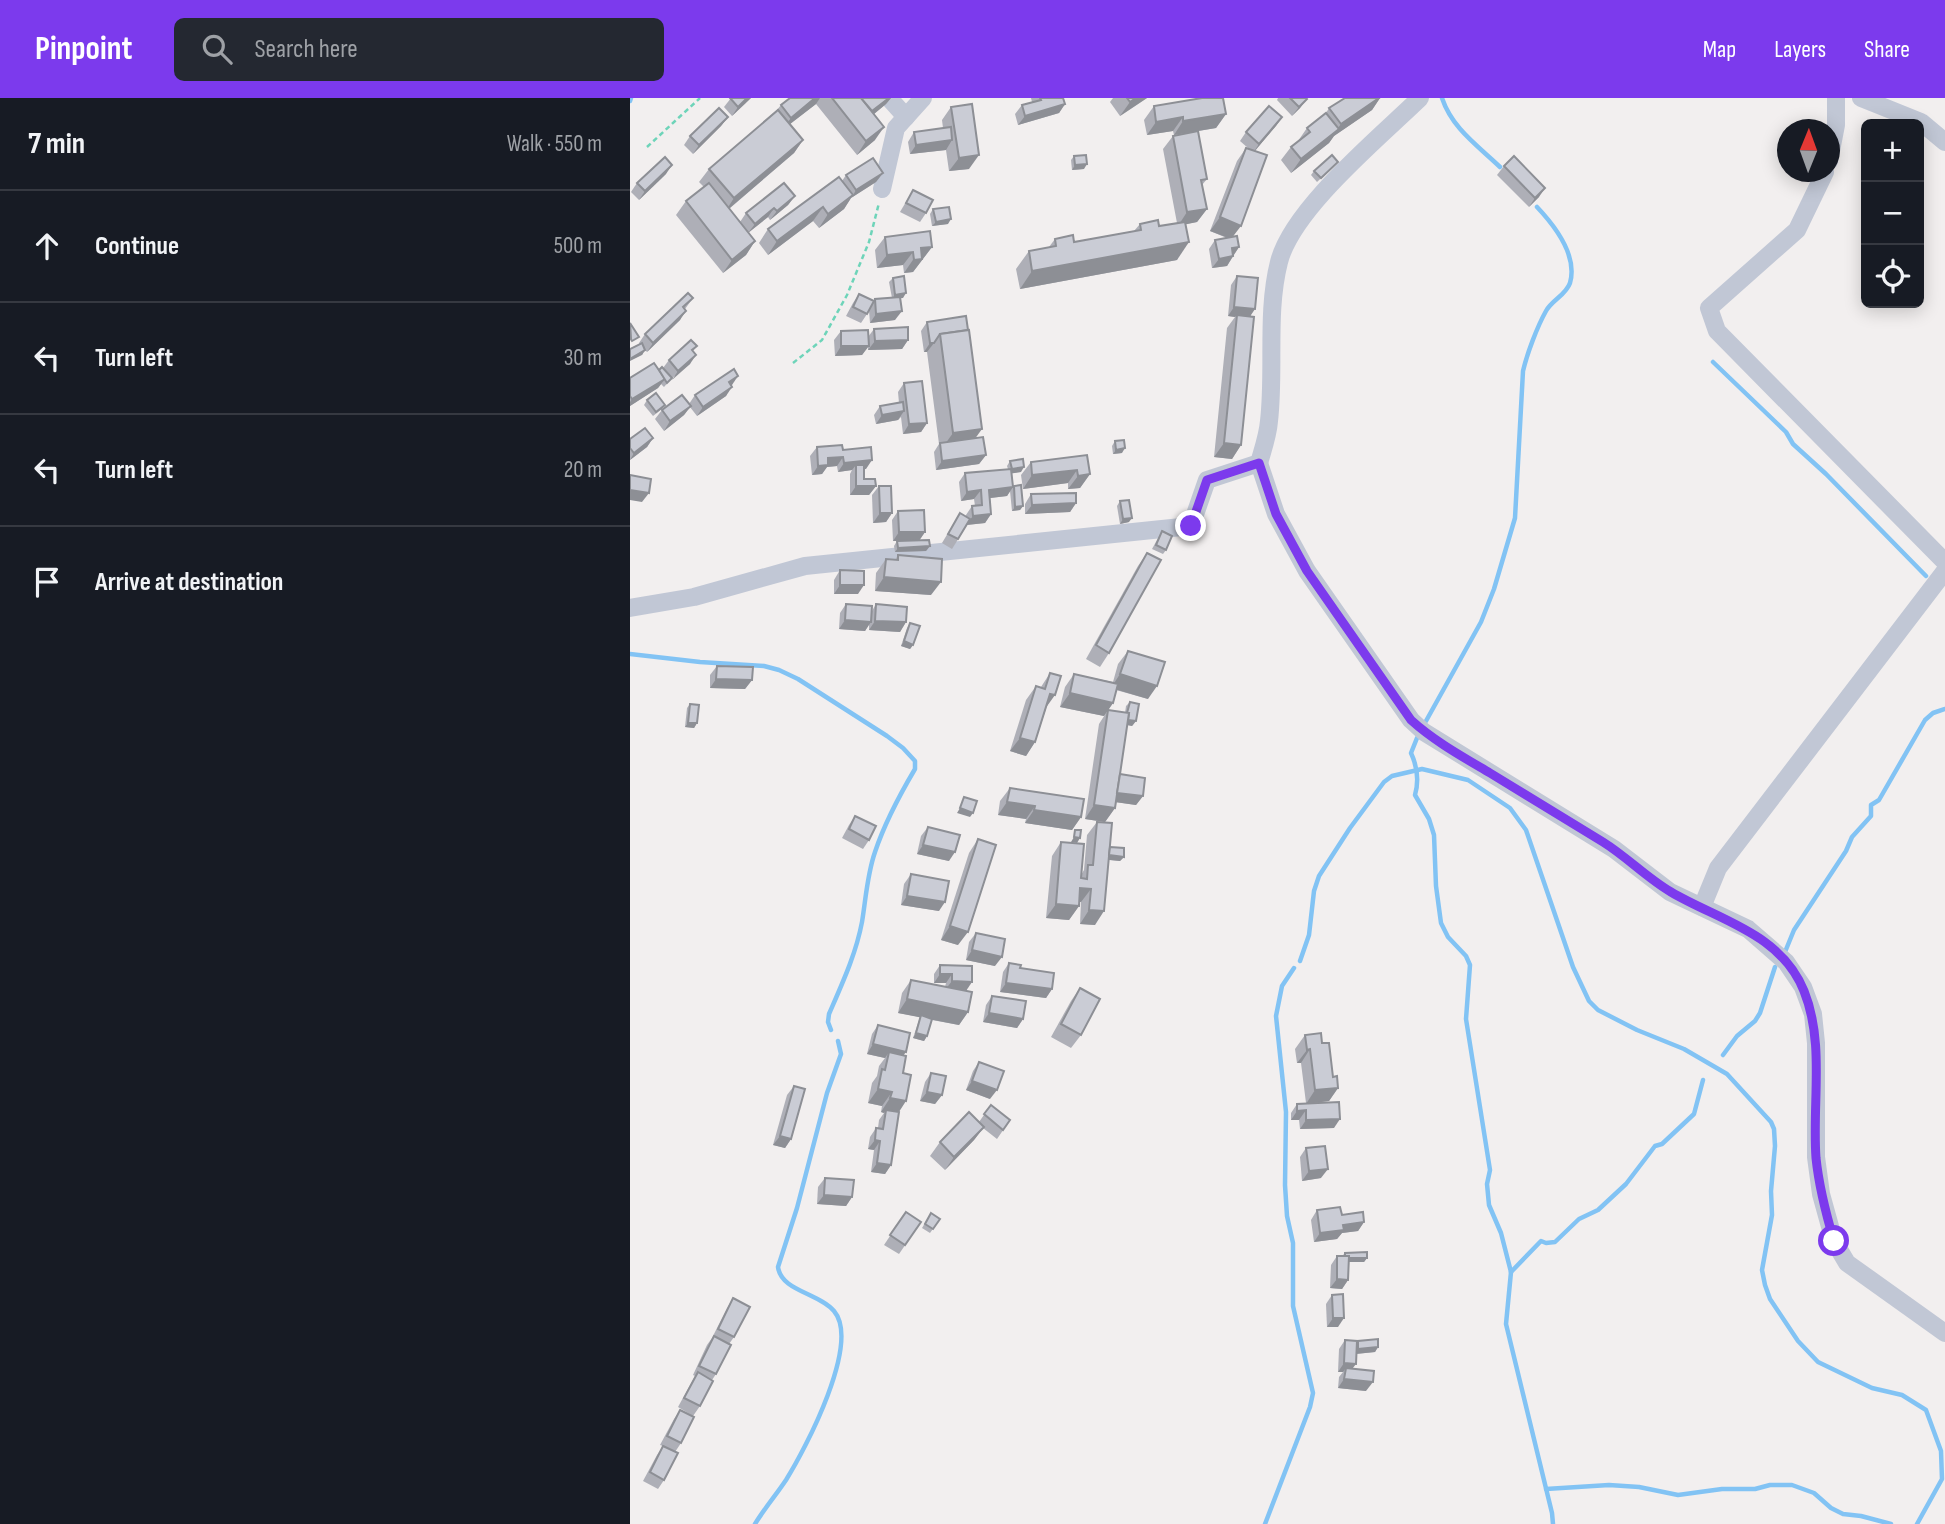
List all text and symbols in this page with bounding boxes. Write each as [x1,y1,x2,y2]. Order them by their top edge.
search box [174,18,664,81]
text: Pinpoint [35,29,132,69]
icon: search [198,30,236,68]
text: Search here [254,34,358,65]
text: Map [1703,35,1736,64]
text: Layers [1774,35,1826,64]
text: Share [1864,35,1910,64]
north arrow [1777,119,1840,182]
map controls [1861,119,1924,308]
button: + [1861,119,1924,182]
text: 7 min [28,126,85,162]
text: Walk · 550 m [507,130,602,158]
button: − [1861,182,1924,245]
icon: ahead [28,227,66,265]
text: Continue [95,231,179,262]
text: 500 m [554,232,602,260]
button: locate [1861,245,1924,308]
icon: left [28,339,66,377]
text: Turn left [95,343,173,374]
text: 30 m [564,344,602,372]
icon: left [28,451,66,489]
text: Turn left [95,455,173,486]
text: 20 m [564,456,602,484]
route end [1175,510,1206,541]
icon: arrive [28,563,66,601]
text: Arrive at destination [95,567,283,598]
route start [1818,1225,1849,1256]

